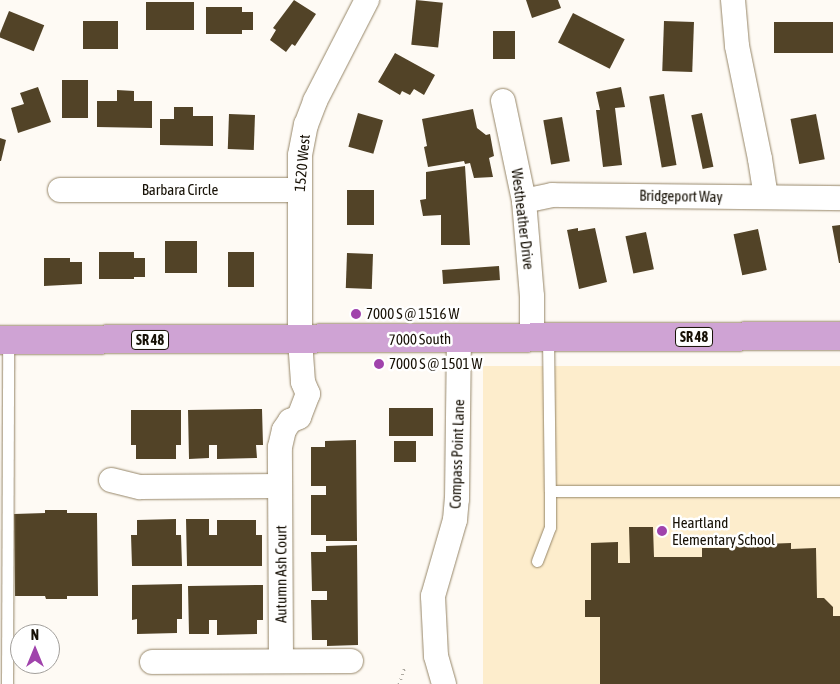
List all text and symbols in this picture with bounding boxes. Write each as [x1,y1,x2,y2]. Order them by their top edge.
street label: 1520 West [291,134,313,192]
street label: Westheather Drive [508,167,538,271]
street label: Barbara Circle [142,181,218,199]
street label: Bridgeport Way [639,186,723,206]
place label: 7000 S @ 1516 W [366,305,459,323]
marker: 7000 S @ 1516 W [350,308,362,320]
road number: SR 48 [674,326,714,348]
road number: SR 48 [130,328,170,352]
street label: 7000 South [389,329,451,349]
place label: 7000 S @ 1501 W [389,355,482,373]
marker: 7000 S @ 1501 W [373,358,385,370]
street label: Compass Point Lane [446,399,468,509]
place label: Heartland Elementary School [672,513,775,548]
street label: Autumn Ash Court [272,525,290,623]
marker: Heartland Elementary School [656,525,668,537]
north arrow [10,624,60,674]
text: N [31,627,39,643]

